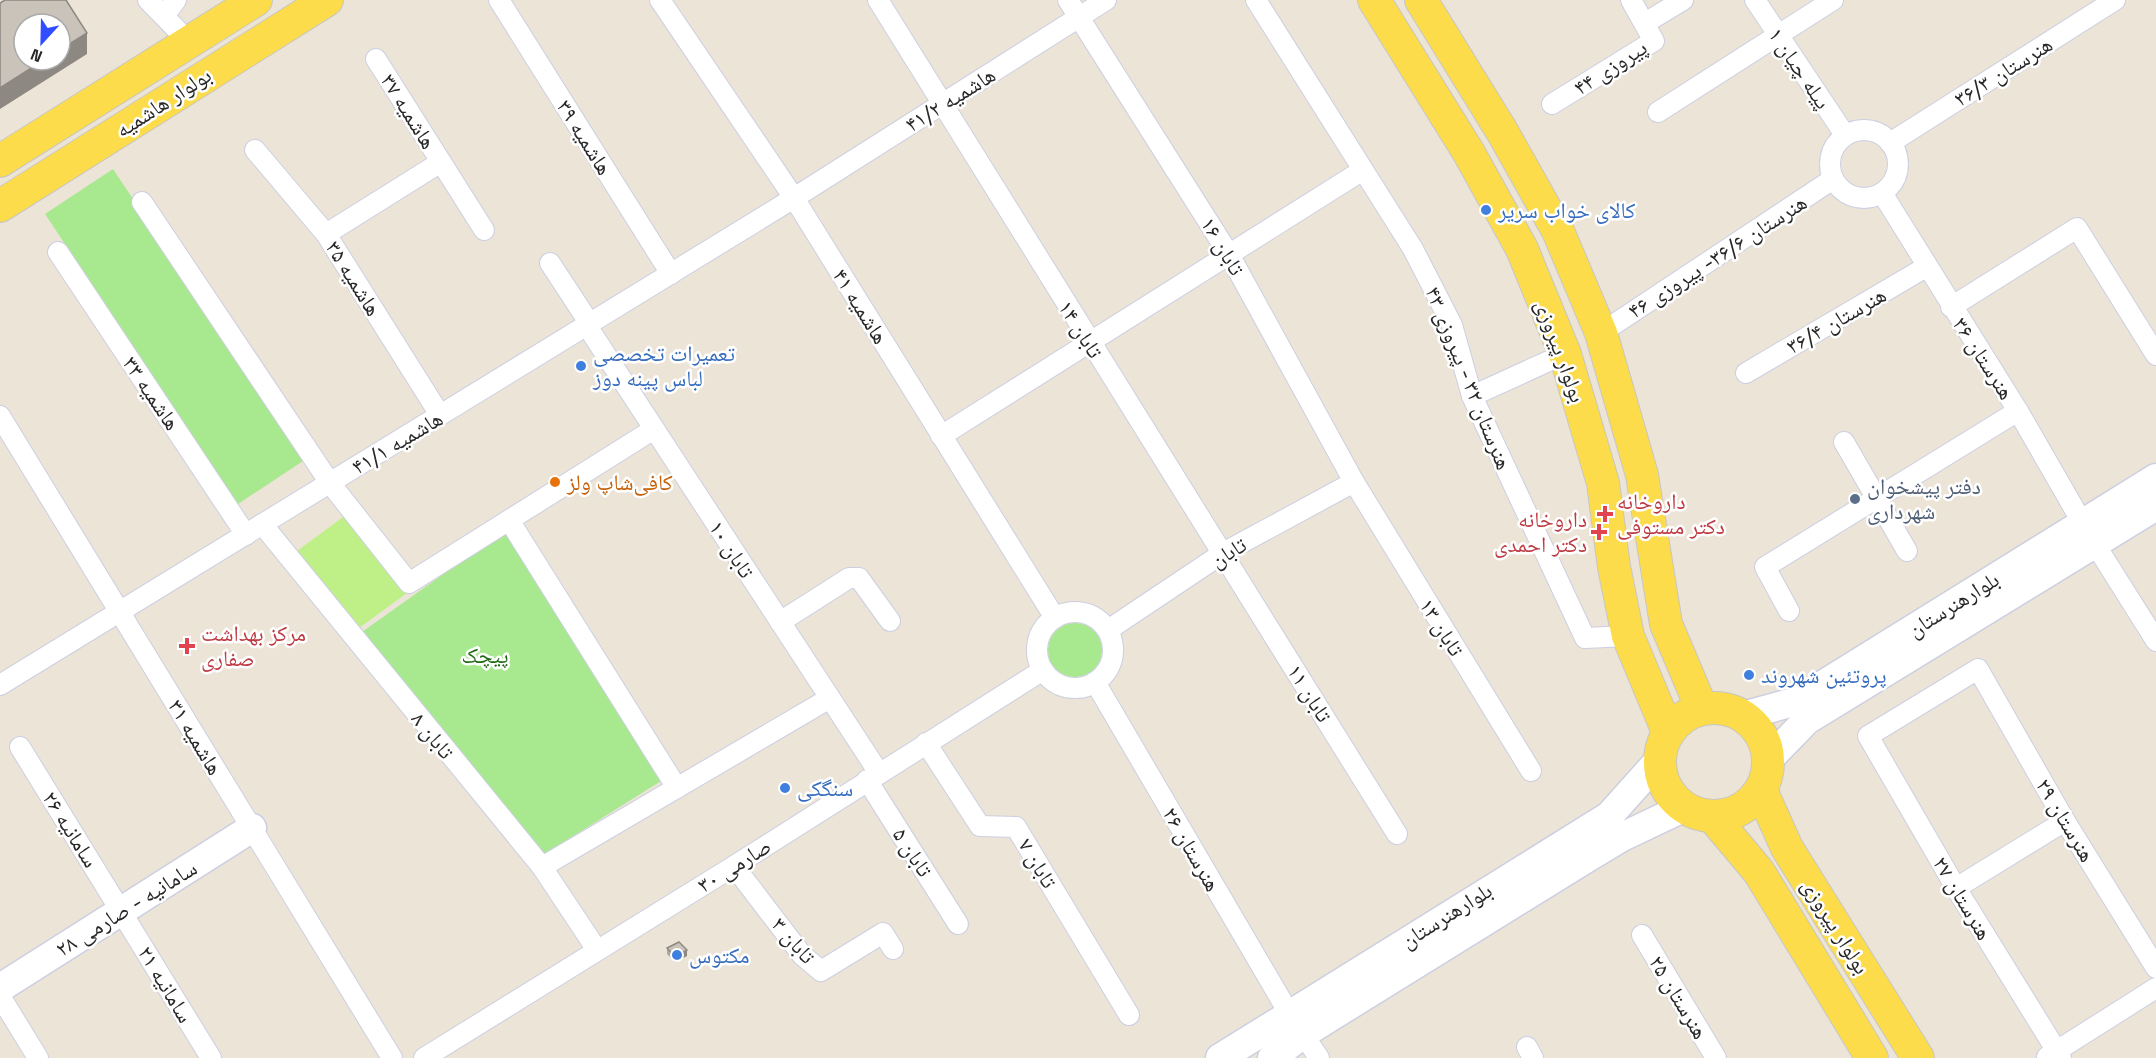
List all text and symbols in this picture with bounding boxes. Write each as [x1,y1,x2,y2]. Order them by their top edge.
north arrow [12,12,72,72]
street label: پیله چیان ۱ [1762,22,1837,114]
street label: هنرستان ۳۶/۳ [1949,30,2057,112]
street label: پیروزی ۴۴ [1568,33,1652,101]
text: N [28,44,45,67]
street label: هاشمیه ۴۱/۲ [899,60,1001,138]
street label: بولوار هاشمیه [110,61,216,143]
street label: هاشمیه ۳۷ [375,68,443,154]
street label: هاشمیه ۳۹ [551,94,619,180]
street label: هنرستان ۳۶/۶- پیروزی ۴۶ [1622,188,1812,325]
place label: کالای خواب سریر [1497,196,1635,224]
marker: کالای خواب سریر [1479,203,1493,217]
street label: تابان ۱۶ [1195,212,1252,281]
street label: هاشمیه ۳۵ [320,235,388,321]
street label: هاشمیه ۴۱ [827,263,895,349]
street label: هنرستان ۳۶/۴ [1781,280,1891,360]
street label: هنرستان ۳۲ - پیروزی ۴۳ [1419,282,1519,474]
street label: تابان ۱۴ [1052,295,1110,364]
street label: بولوار پیروزی [1529,296,1593,406]
street label: هنرستان ۳۶ [1947,311,2021,405]
place label: تعمیرات تخصصی لباس پینه دوز [592,339,735,392]
street label: هاشمیه ۳۳ [117,351,187,435]
marker: تعمیرات تخصصی لباس پینه دوز [574,359,588,373]
street label: هاشمیه ۴۱/۱ [346,404,448,480]
place label: کافی‌شاپ ولز [566,468,673,496]
place label: دفتر پیشخوان شهرداری [1867,472,1981,525]
marker: کافی‌شاپ ولز [548,475,562,489]
place label: داروخانه دکتر مستوفی [1617,487,1725,540]
marker: دفتر پیشخوان شهرداری [1848,492,1862,506]
place label: داروخانه دکتر احمدی [1494,505,1587,558]
marker: داروخانه دکتر مستوفی [1598,507,1612,521]
street label: تابان ۱۰ [703,515,761,584]
marker: داروخانه دکتر احمدی [1592,525,1606,539]
street label: تابان [1205,530,1252,574]
street label: بلوارهنرستان [1902,565,2004,643]
street label: تابان ۱۳ [1413,593,1471,662]
place label: مرکز بهداشت صفاری [201,619,306,672]
marker: مرکز بهداشت صفاری [178,637,196,655]
park label: پیچک [461,641,509,669]
street label: تابان ۱۱ [1281,659,1339,728]
place label: پروتئین شهروند [1761,661,1887,689]
marker: پروتئین شهروند [1742,668,1756,682]
street label: هاشمیه ۳۱ [162,694,230,780]
street label: تابان ۸ [405,706,461,765]
street label: هنرستان ۲۹ [2030,773,2102,867]
place label: سنگکی [797,774,853,802]
marker: سنگکی [778,781,792,795]
street label: سامانیه ۲۶ [37,786,105,872]
street label: هنرستان ۲۶ [1157,802,1227,896]
street label: تابان ۵ [887,822,940,882]
street label: صارمی ۳۰ [692,831,776,899]
street label: تابان ۷ [1012,833,1064,893]
street label: هنرستان ۲۷ [1927,851,1999,945]
street label: سامانیه - صارمی ۲۸ [50,853,202,963]
street label: بولوار پیروزی [1796,873,1876,979]
street label: بلوارهنرستان [1395,876,1497,954]
street label: تابان ۳ [766,911,822,970]
street label: سامانیه ۲۱ [132,940,200,1028]
place label: مکتوس [689,941,750,969]
marker: مکتوس [670,948,684,962]
street label: هنرستان ۲۵ [1643,950,1715,1044]

